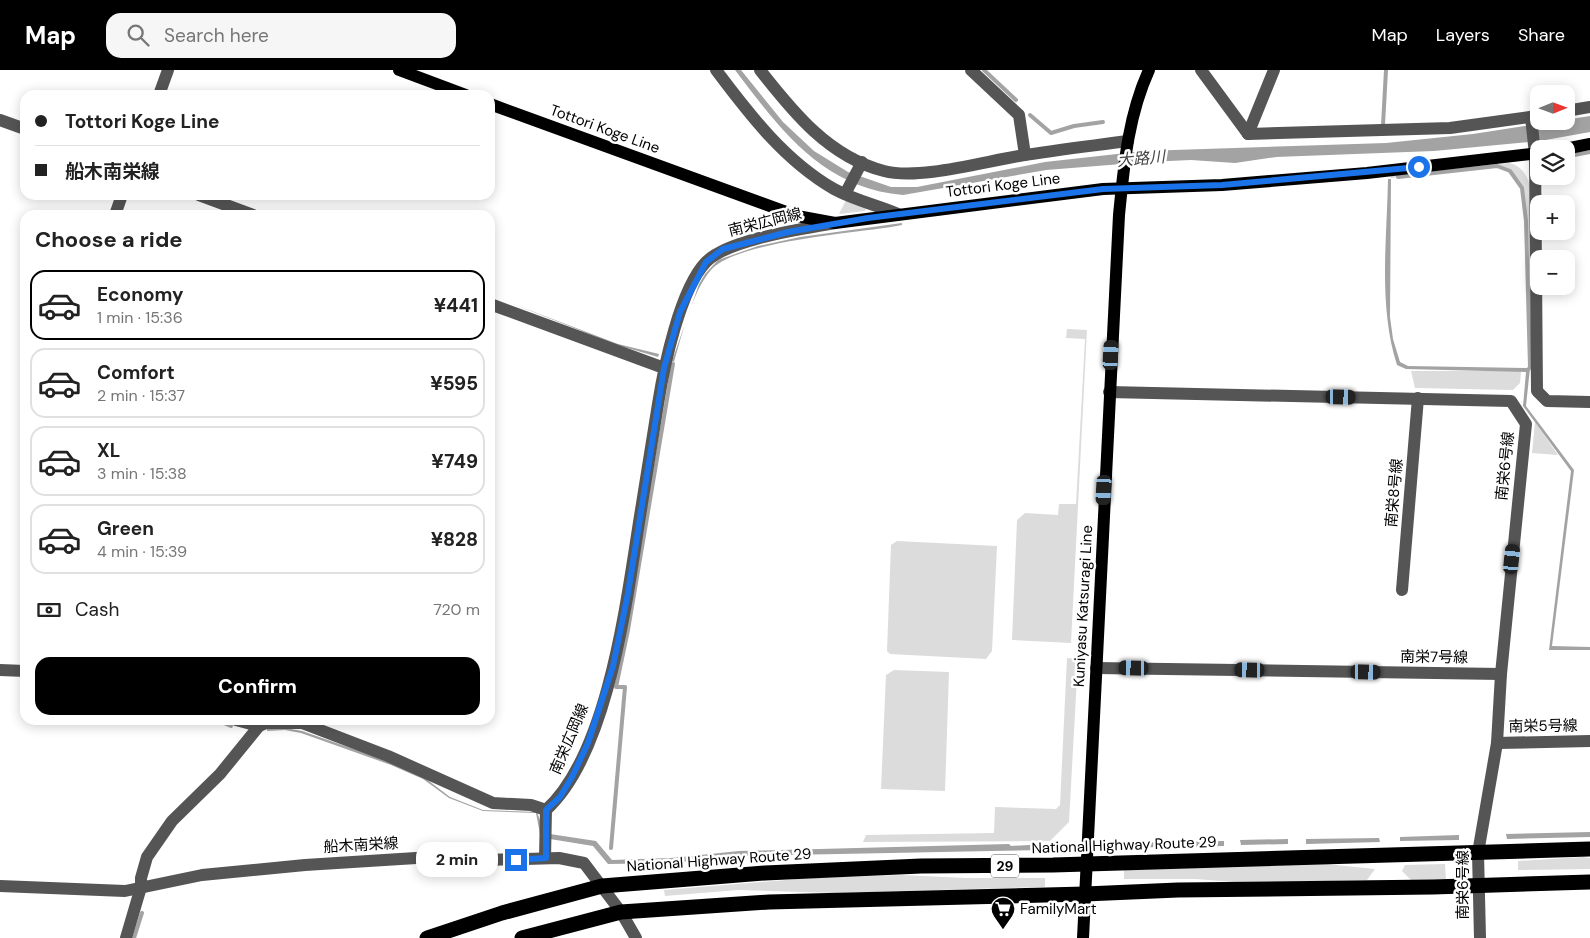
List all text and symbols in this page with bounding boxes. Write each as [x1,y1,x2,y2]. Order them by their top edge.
search box [106,13,456,58]
text: Map [25,20,76,51]
icon: search [124,21,152,49]
text: Search here [164,23,269,48]
text: Map [1372,23,1408,47]
text: Layers [1436,23,1490,47]
text: Share [1518,23,1565,47]
north arrow [1530,85,1575,130]
map controls [1530,85,1575,295]
street label: Tottori Koge Line [547,100,663,158]
text: Tottori Koge Line [65,109,219,134]
button: layers [1530,140,1575,185]
water label: 大路川 [1116,146,1168,171]
route start [1408,156,1430,178]
text: 船木南栄線 [65,159,160,184]
street label: Tottori Koge Line [945,168,1061,202]
button: + [1530,195,1575,240]
street label: 南栄広岡線 [726,203,804,241]
text: Choose a ride [35,225,183,254]
button: − [1530,250,1575,295]
text: Economy [97,282,184,307]
icon: car [37,283,82,328]
text: ¥441 [434,293,478,318]
text: 1 min · 15:36 [97,307,183,328]
car [1102,340,1119,370]
text: Comfort [97,360,175,385]
icon: car [37,361,82,406]
text: ¥595 [430,371,478,396]
text: 2 min · 15:37 [97,385,185,406]
car [1325,389,1356,405]
street label: 南栄6号線 [1491,430,1519,502]
text: XL [97,438,120,463]
icon: car [37,439,82,484]
text: ¥749 [431,449,478,474]
street label: 南栄8号線 [1381,458,1407,528]
text: 3 min · 15:38 [97,463,187,484]
car [1095,475,1112,505]
text: Green [97,516,154,541]
icon: car [37,517,82,562]
street label: Kuniyasu Katsuragi Line [1069,525,1097,687]
text: ¥828 [431,527,478,552]
text: 4 min · 15:39 [97,541,187,562]
car [1502,543,1521,575]
icon: cash [35,596,63,624]
text: Cash [75,597,119,622]
text: 720 m [433,599,480,620]
street label: 南栄7号線 [1400,646,1468,668]
button: Confirm [35,657,480,715]
car [1118,660,1149,676]
car [1234,662,1265,678]
car [1350,664,1381,680]
street label: 南栄広岡線 [545,701,593,777]
street label: 南栄5号線 [1508,715,1578,737]
street label: National Highway Route 29 [1031,832,1217,858]
street label: 船木南栄線 [323,833,399,857]
callout: 2 min [416,842,498,878]
street label: National Highway Route 29 [626,844,812,876]
text: 2 min [436,849,478,870]
route end [505,849,527,871]
street label: 南栄6号線 [1453,850,1473,920]
road number: 29 [991,854,1019,878]
supermarket icon: FamilyMart [990,896,1016,930]
place label: FamilyMart [1020,899,1097,919]

